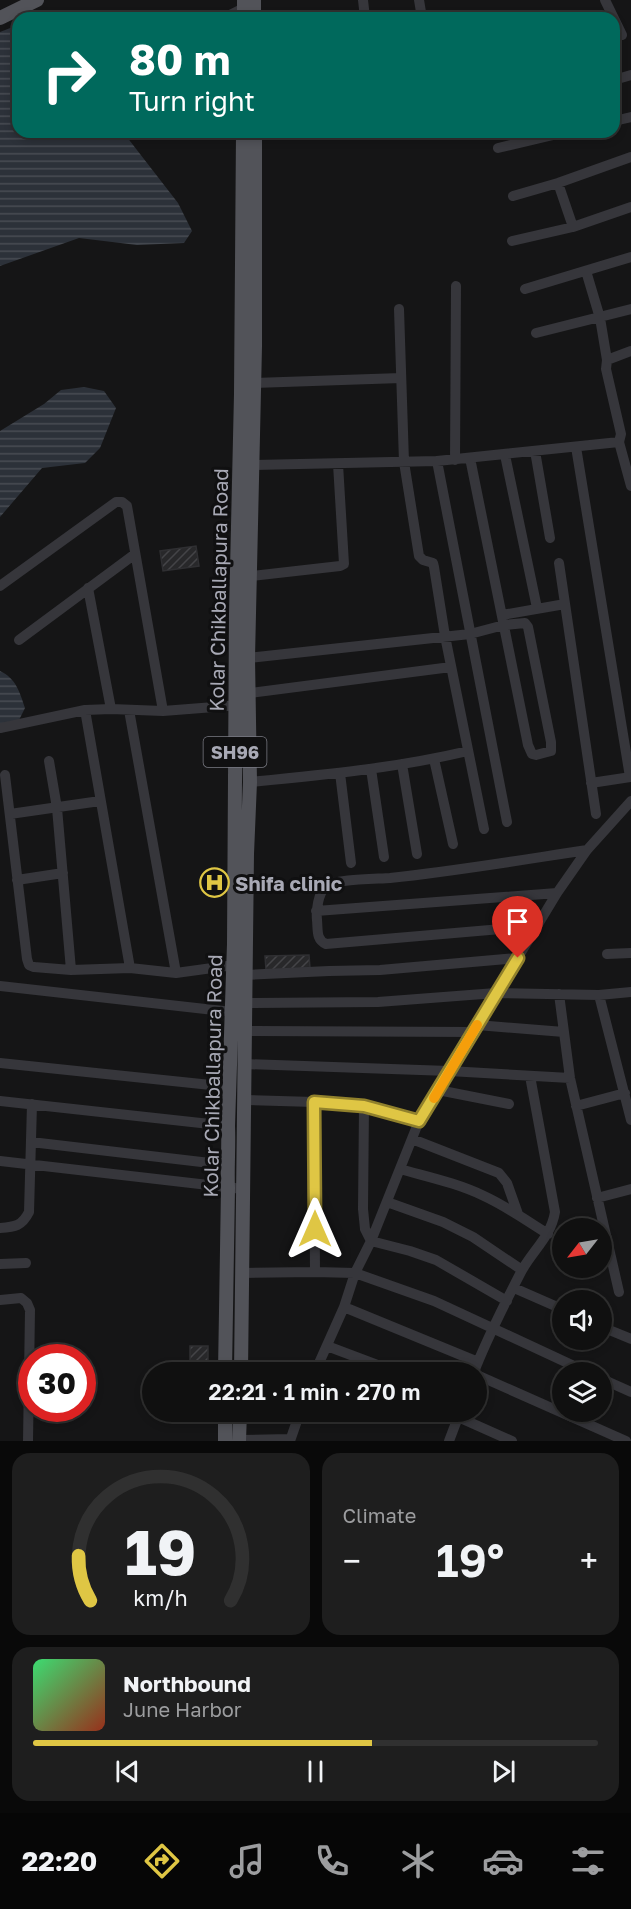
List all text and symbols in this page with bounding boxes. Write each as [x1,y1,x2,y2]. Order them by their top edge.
text: 80 m [129,34,230,84]
icon: right [30,36,108,114]
text: Turn right [129,85,255,117]
street label: Kolar Chikballapura Road [204,468,232,712]
road number: SH96 [204,737,266,767]
hospital icon: Shifa clinic [198,867,230,899]
place label: Shifa clinic [235,871,342,895]
pin [492,896,543,958]
icon: arrive [501,905,534,938]
street label: Kolar Chikballapura Road [198,954,226,1198]
position arrow [283,1197,347,1261]
north arrow [552,1218,612,1278]
map controls [552,1218,612,1422]
button: sound [552,1290,612,1350]
speed limit sign: 30 [18,1344,96,1422]
button: layers [552,1362,612,1422]
text: 22:21 · 1 min · 270 m [208,1378,421,1405]
text: Climate [343,1503,416,1527]
text: 19 [125,1514,197,1589]
text: 19° [436,1533,504,1587]
text: − [343,1541,361,1580]
text: + [580,1541,598,1580]
text: km/h [133,1585,188,1611]
text: Northbound [123,1670,251,1697]
text: June Harbor [123,1697,242,1721]
icon: previous [111,1755,144,1788]
icon: pause [299,1755,332,1788]
icon: next [487,1755,520,1788]
icon: directions [141,1840,183,1882]
icon: music [226,1840,268,1882]
icon: phone [311,1840,353,1882]
icon: climate [397,1840,439,1882]
icon: car [482,1840,524,1882]
icon: filters [567,1840,609,1882]
text: 22:20 [22,1845,97,1877]

